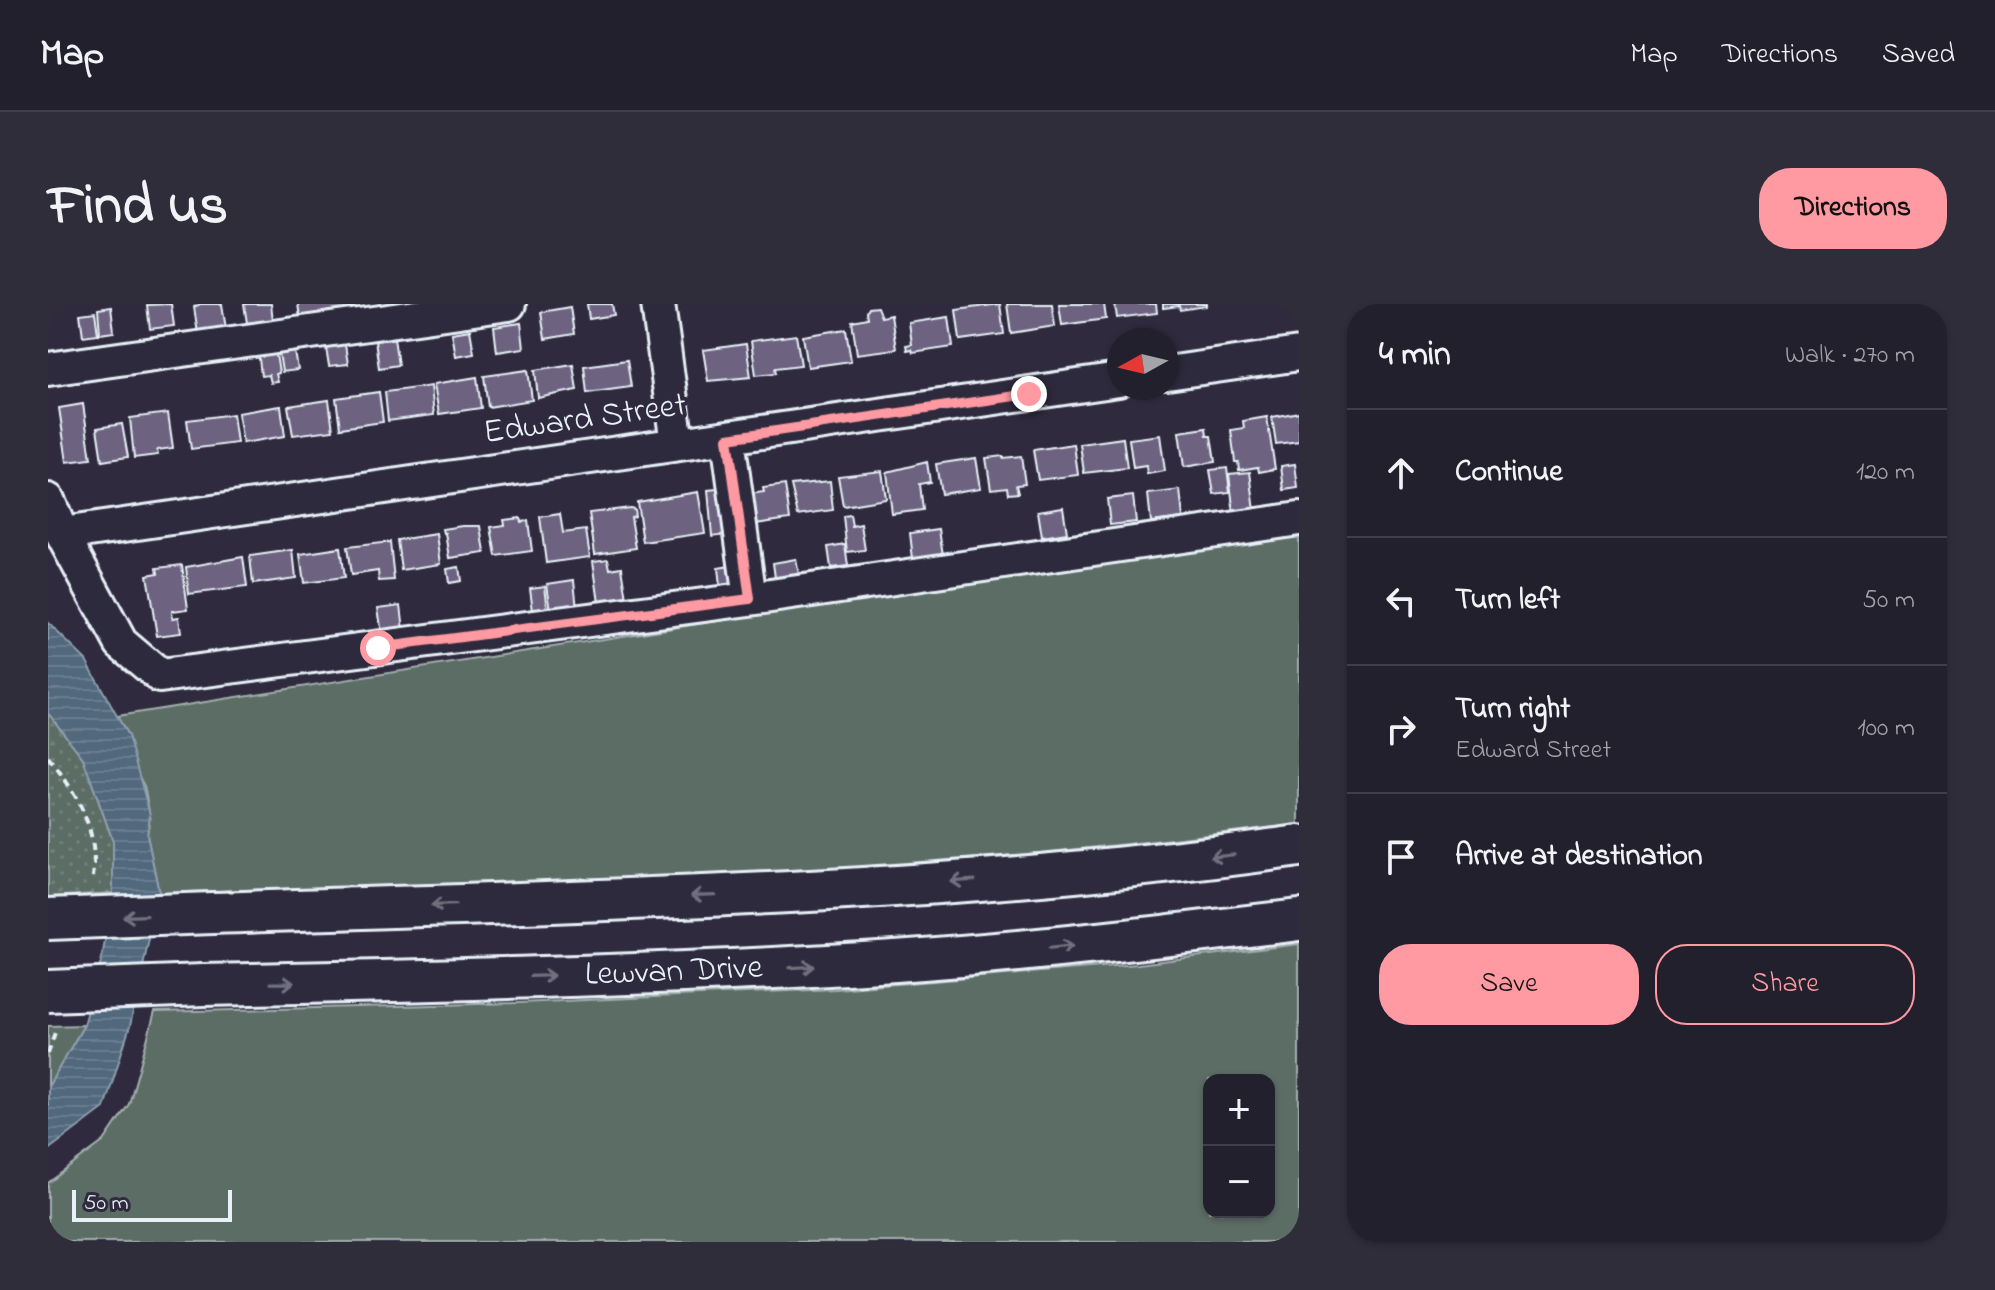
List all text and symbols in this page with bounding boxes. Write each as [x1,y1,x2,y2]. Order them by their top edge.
text: Map [40,27,104,83]
text: Map [1630,35,1678,76]
text: Directions [1722,35,1838,76]
text: Saved [1882,35,1955,76]
text: Find us [48,168,228,249]
button: Directions [1759,168,1947,249]
north arrow [1107,328,1179,400]
text: 4 min [1379,331,1451,381]
text: Walk · 270 m [1785,337,1915,375]
route end [1011,376,1047,412]
street label: Edward Street [480,381,690,459]
icon: ahead [1379,451,1423,495]
text: Continue [1455,451,1563,495]
text: 120 m [1856,454,1915,492]
icon: left [1379,579,1423,623]
text: Turn left [1455,579,1560,623]
text: 50 m [1862,582,1915,620]
route start [360,630,396,666]
text: Turn right [1455,688,1570,732]
icon: right [1379,707,1423,751]
text: 100 m [1858,710,1915,748]
text: Edward Street [1455,732,1611,770]
icon: arrive [1379,835,1423,879]
text: Arrive at destination [1455,835,1703,879]
one-way arrow [1209,849,1236,864]
one-way arrow [950,874,977,889]
one-way arrow [690,888,717,903]
one-way arrow [431,897,457,912]
one-way arrow [122,909,149,924]
one-way arrow [1047,940,1074,955]
street label: Lewvan Drive [584,943,765,1001]
button: Save [1379,944,1639,1025]
button: Share [1655,944,1915,1025]
one-way arrow [788,959,815,974]
one-way arrow [528,969,555,984]
one-way arrow [268,976,295,991]
map controls [1203,1074,1275,1218]
button: + [1203,1074,1275,1146]
button: − [1203,1146,1275,1218]
scale bar [72,1186,232,1222]
text: 50 m [84,1188,129,1220]

